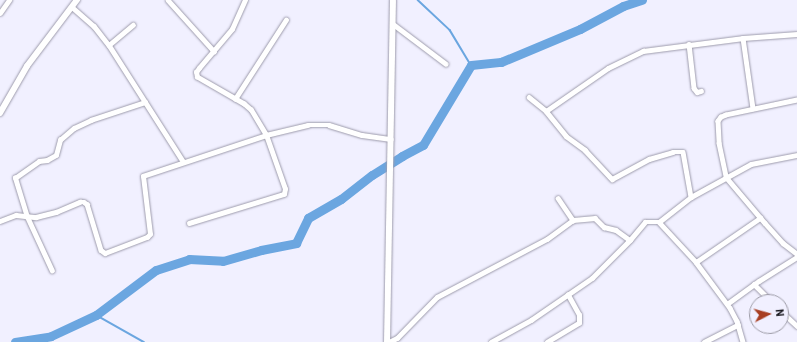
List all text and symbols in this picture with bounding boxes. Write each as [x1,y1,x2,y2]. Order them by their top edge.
north arrow [749,294,789,334]
text: N [774,308,787,317]

